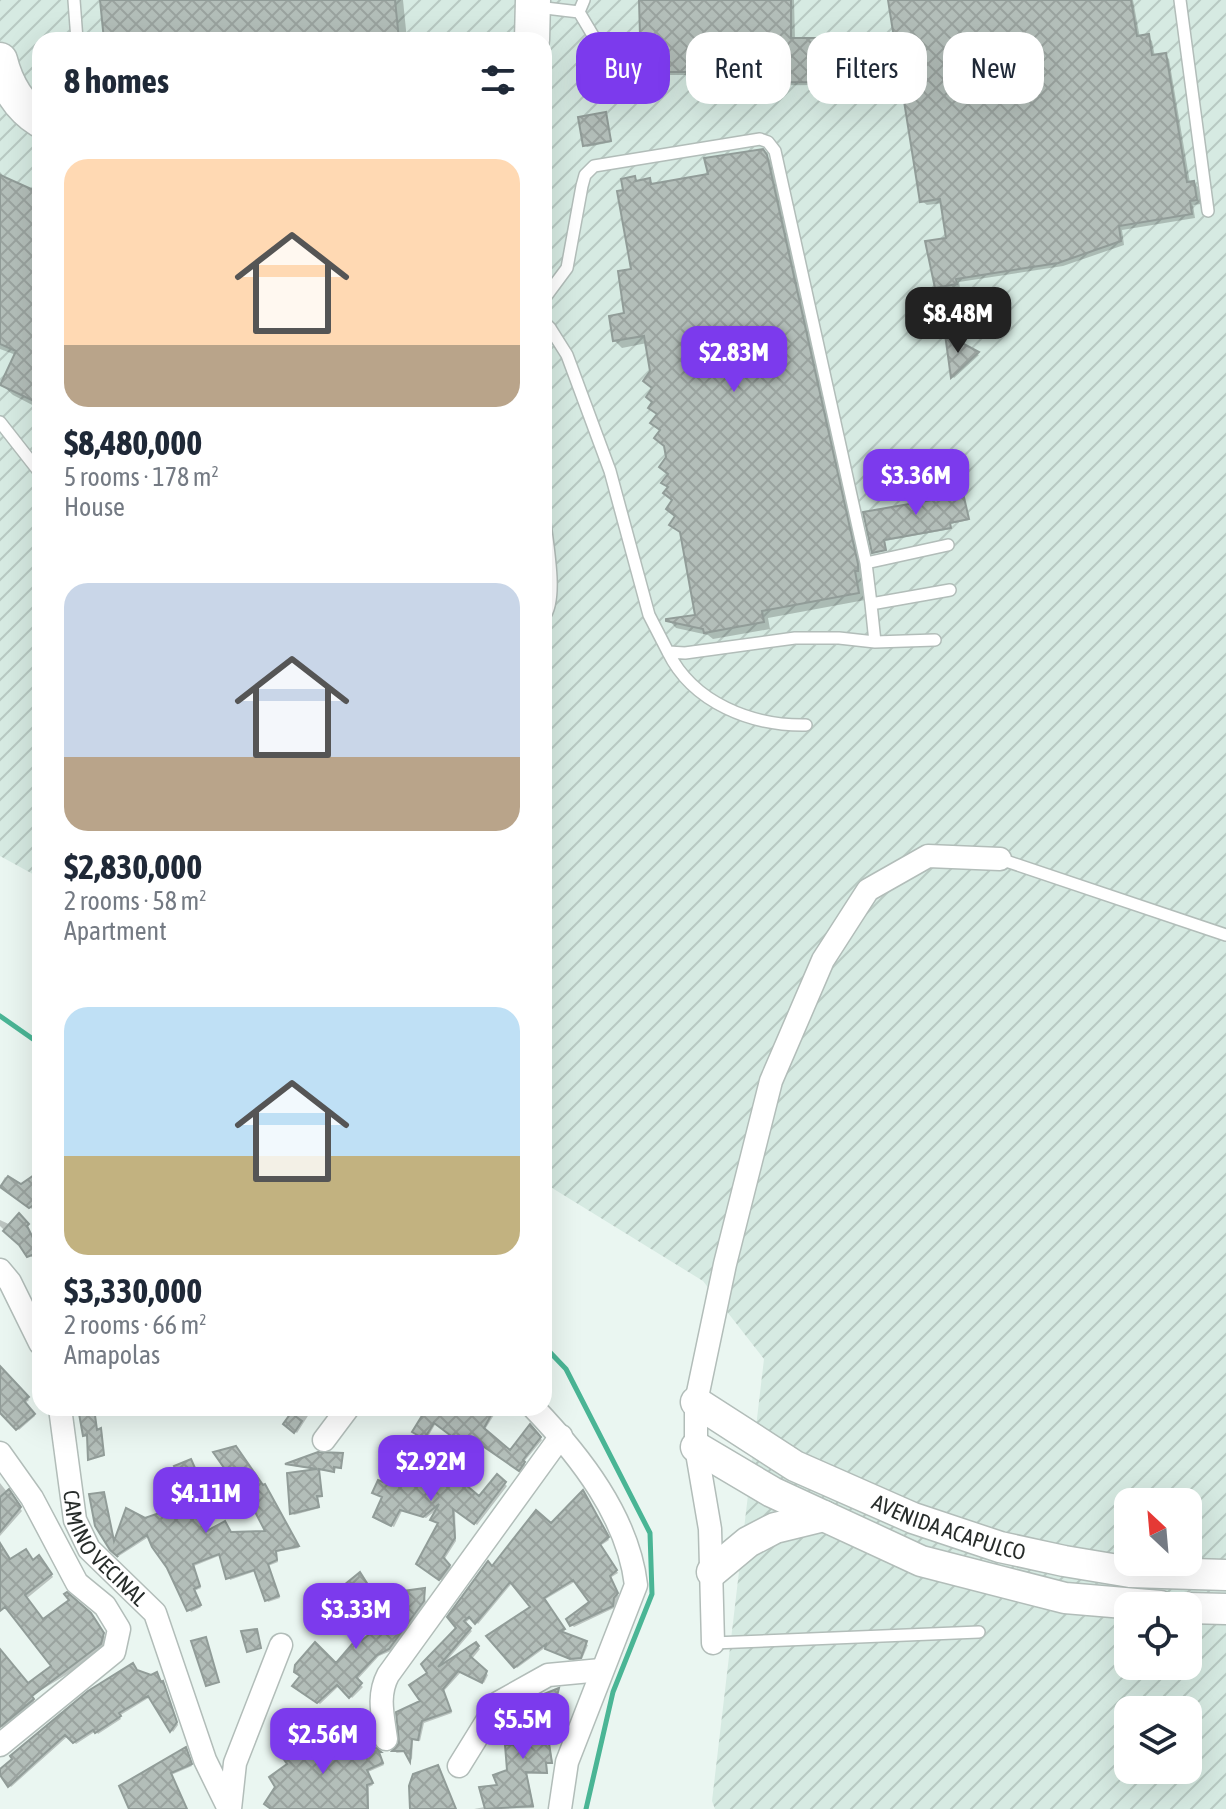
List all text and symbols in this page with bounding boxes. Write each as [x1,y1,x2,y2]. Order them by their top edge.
chip: Buy [576,32,670,104]
chip: Rent [686,32,791,104]
chip: Filters [807,32,927,104]
chip: New [943,32,1044,104]
icon: filters [476,58,520,102]
text: 8 homes [64,61,169,100]
icon: home [220,211,364,355]
pin: $8.48M [893,287,1023,355]
text: $8.48M [923,298,993,328]
pin: $2.83M [669,326,799,394]
text: $2.83M [699,337,769,367]
text: $8,480,000 [64,423,202,462]
pin: $3.36M [851,449,981,517]
text: $3.36M [881,460,951,490]
text: 5 rooms · 178 m² [64,462,219,492]
text: House [64,492,125,522]
icon: home [220,635,364,779]
text: $2,830,000 [64,847,202,886]
text: 2 rooms · 58 m² [64,886,206,916]
text: Apartment [64,916,167,946]
icon: home [220,1059,364,1203]
text: $3,330,000 [64,1271,202,1310]
text: 2 rooms · 66 m² [64,1310,206,1340]
text: Amapolas [64,1340,160,1370]
pin: $2.92M [366,1435,496,1503]
text: $2.92M [396,1446,466,1476]
pin: $4.11M [141,1467,271,1535]
text: $4.11M [171,1478,241,1508]
north arrow [1114,1488,1202,1576]
map controls [1114,1488,1202,1784]
street label: CAMINO VECINAL [58,1489,153,1611]
street label: AVENIDA ACAPULCO [868,1489,1028,1565]
pin: $3.33M [291,1583,421,1651]
button: locate [1114,1592,1202,1680]
text: $3.33M [321,1594,391,1624]
pin: $5.5M [467,1693,579,1761]
button: layers [1114,1696,1202,1784]
text: $5.5M [494,1704,552,1734]
pin: $2.56M [258,1708,388,1776]
text: $2.56M [288,1719,358,1749]

